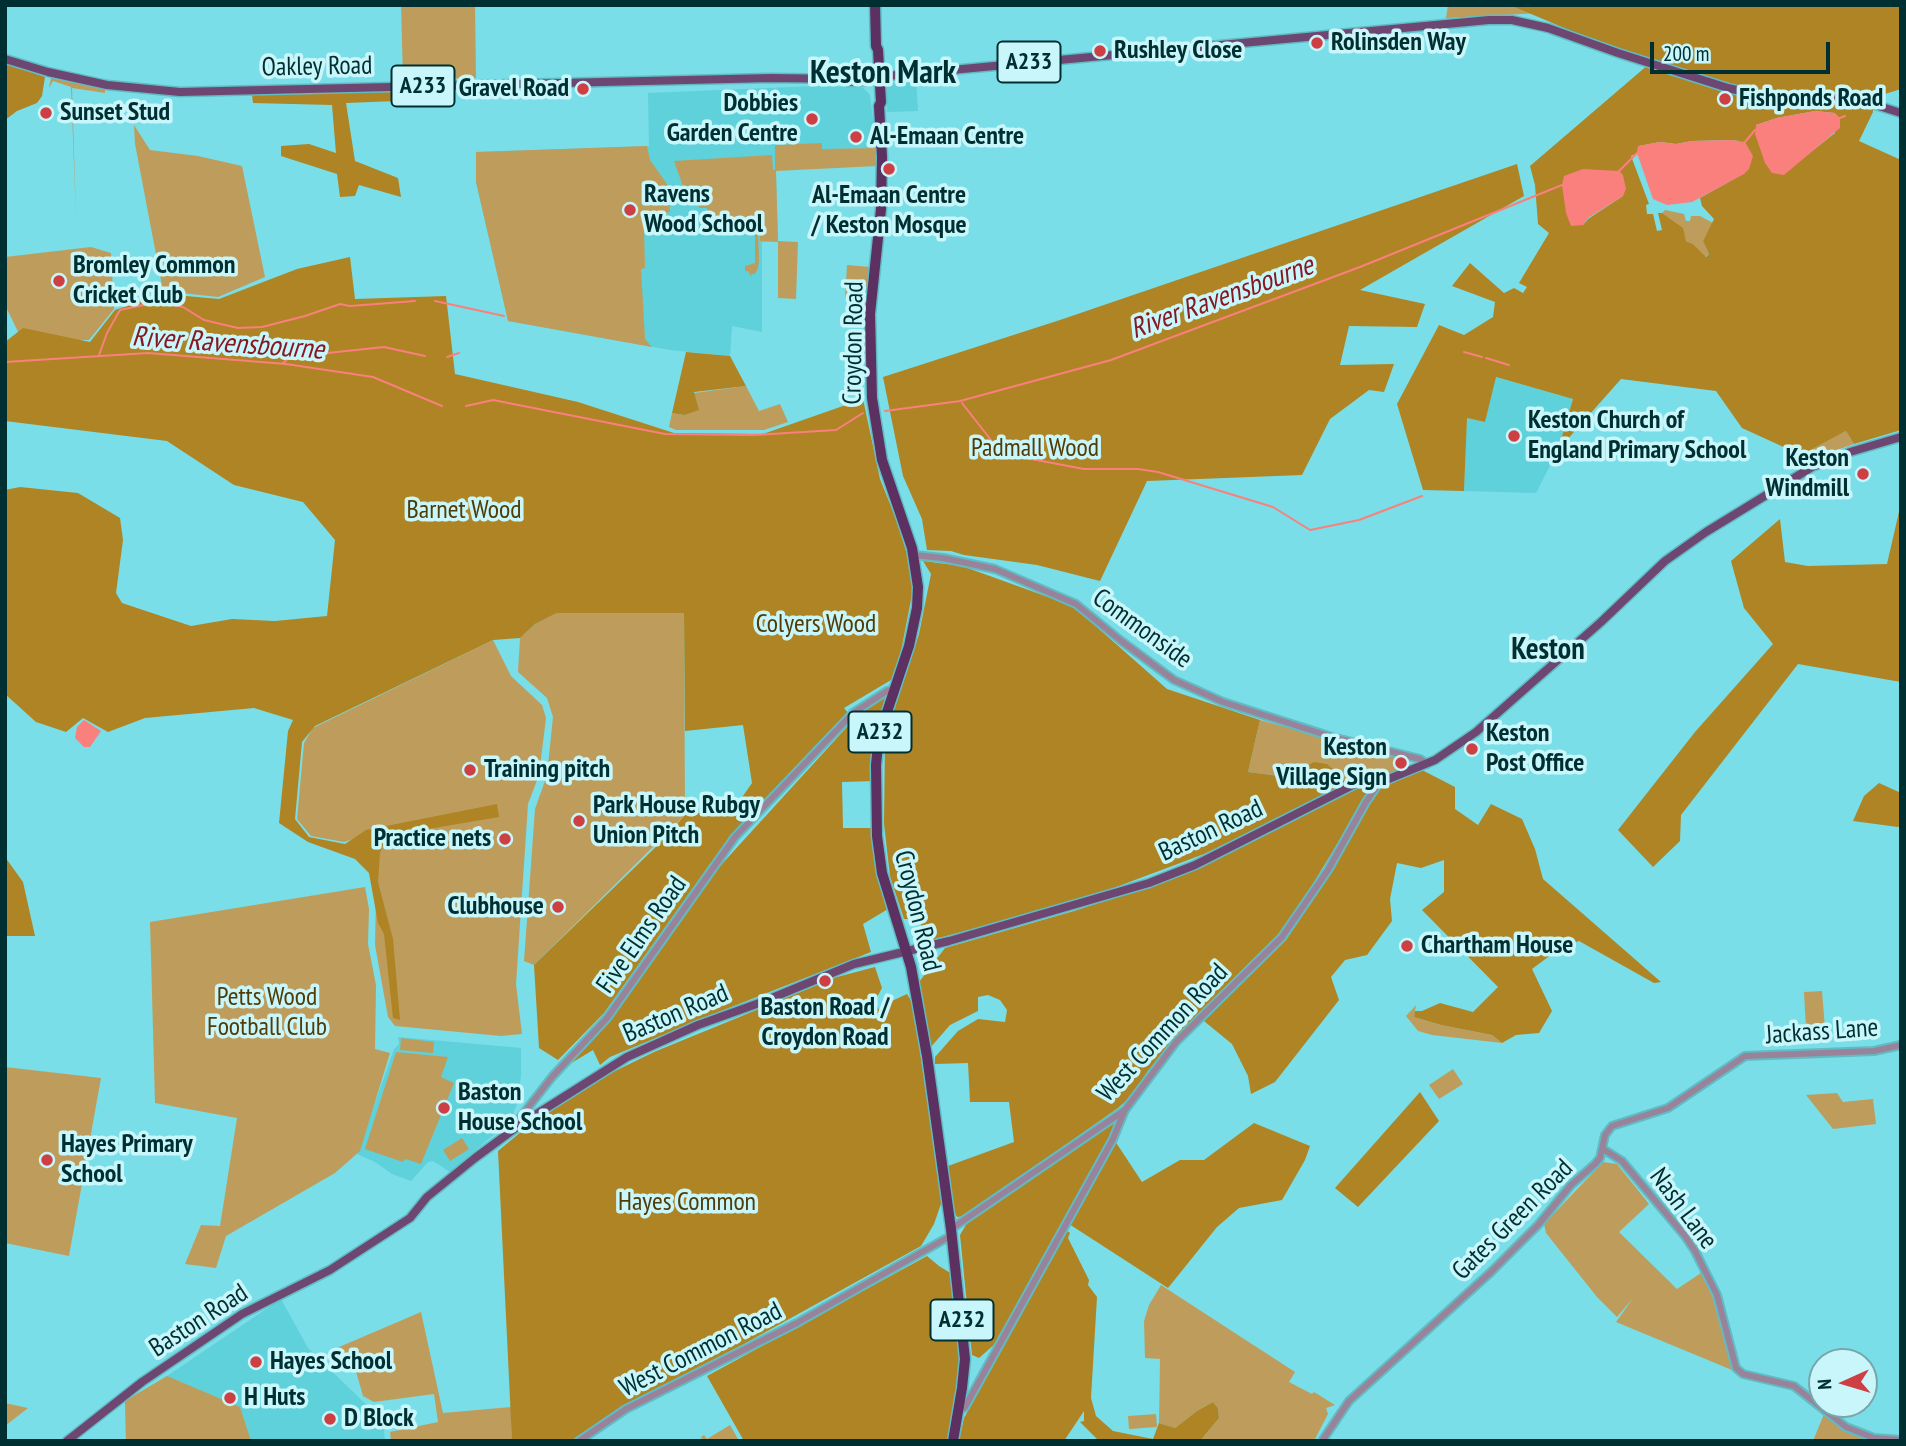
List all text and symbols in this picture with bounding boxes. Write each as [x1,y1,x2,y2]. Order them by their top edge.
place label: Rolinsden Way [1331,27,1466,59]
scale bar [1654,28,1834,72]
place label: Rushley Close [1114,35,1242,67]
marker: Rolinsden Way [1309,35,1325,51]
text: 200 m [1663,40,1709,67]
road number: A233 [998,42,1060,82]
marker: Rushley Close [1092,43,1108,59]
street label: Oakley Road [261,50,373,84]
district label: Keston Mark [810,54,956,94]
road number: A233 [392,66,454,106]
place label: Gravel Road [459,73,569,105]
marker: Gravel Road [575,81,591,97]
place label: Fishponds Road [1739,83,1883,115]
place label: Dobbies Garden Centre [667,88,798,150]
marker: Fishponds Road [1717,91,1733,107]
place label: Sunset Stud [60,97,170,129]
marker: Sunset Stud [38,105,54,121]
marker: Dobbies Garden Centre [804,111,820,127]
place label: Al-Emaan Centre [870,121,1024,153]
marker: Al-Emaan Centre [848,129,864,145]
marker: Al-Emaan Centre / Keston Mosque [881,161,897,177]
place label: Ravens Wood School [644,179,763,241]
place label: Al-Emaan Centre / Keston Mosque [811,180,967,242]
marker: Ravens Wood School [622,202,638,218]
water label: River Ravensbourne [1126,249,1318,347]
place label: Bromley Common Cricket Club [73,250,235,312]
marker: Bromley Common Cricket Club [51,273,67,289]
street label: Croydon Road [837,281,871,405]
water label: River Ravensbourne [131,321,325,367]
place label: Keston Church of England Primary School [1528,405,1746,466]
marker: Keston Church of England Primary School [1506,428,1522,444]
park label: Padmall Wood [971,433,1099,465]
place label: Keston Windmill [1766,443,1849,504]
marker: Keston Windmill [1855,466,1871,482]
park label: Barnet Wood [407,495,521,527]
street label: Commonside [1086,582,1198,676]
park label: Colyers Wood [756,609,876,641]
district label: Keston [1511,632,1585,668]
road number: A232 [848,712,912,752]
place label: Keston Post Office [1486,718,1584,780]
place label: Keston Village Sign [1276,732,1387,794]
marker: Keston Post Office [1464,741,1480,757]
place label: Training pitch [484,754,610,786]
marker: Keston Village Sign [1393,755,1409,771]
marker: Training pitch [462,762,478,778]
place label: Park House Rubgy Union Pitch [593,790,760,852]
street label: Baston Road [1154,793,1268,869]
marker: Park House Rubgy Union Pitch [571,813,587,829]
place label: Practice nets [374,823,491,855]
marker: Practice nets [497,831,513,847]
street label: Croydon Road [887,847,947,975]
street label: Five Elms Road [590,871,694,999]
place label: Clubhouse [448,891,544,923]
marker: Clubhouse [550,899,566,915]
place label: Chartham House [1421,930,1573,962]
marker: Chartham House [1399,938,1415,954]
street label: West Common Road [1091,957,1235,1109]
marker: Baston Road / Croydon Road [817,973,833,989]
street label: Baston Road [619,978,733,1050]
park label: Petts Wood Football Club [207,982,327,1044]
place label: Baston Road / Croydon Road [760,992,890,1054]
street label: Jackass Lane [1765,1013,1879,1051]
place label: Baston House School [458,1077,582,1138]
marker: Baston House School [436,1100,452,1116]
place label: Hayes Primary School [61,1129,193,1190]
marker: Hayes Primary School [39,1152,55,1168]
street label: Gates Green Road [1446,1153,1580,1287]
street label: Nash Lane [1643,1162,1723,1256]
park label: Hayes Common [618,1187,756,1219]
street label: Baston Road [144,1278,254,1364]
street label: West Common Road [615,1296,787,1404]
road number: A232 [930,1300,993,1340]
place label: Hayes School [270,1346,392,1378]
north arrow [1808,1348,1878,1418]
marker: Hayes School [248,1354,264,1370]
text: N [1812,1378,1836,1390]
place label: H Huts [244,1382,305,1414]
marker: H Huts [222,1390,238,1406]
place label: D Block [344,1403,414,1435]
marker: D Block [322,1411,338,1427]

